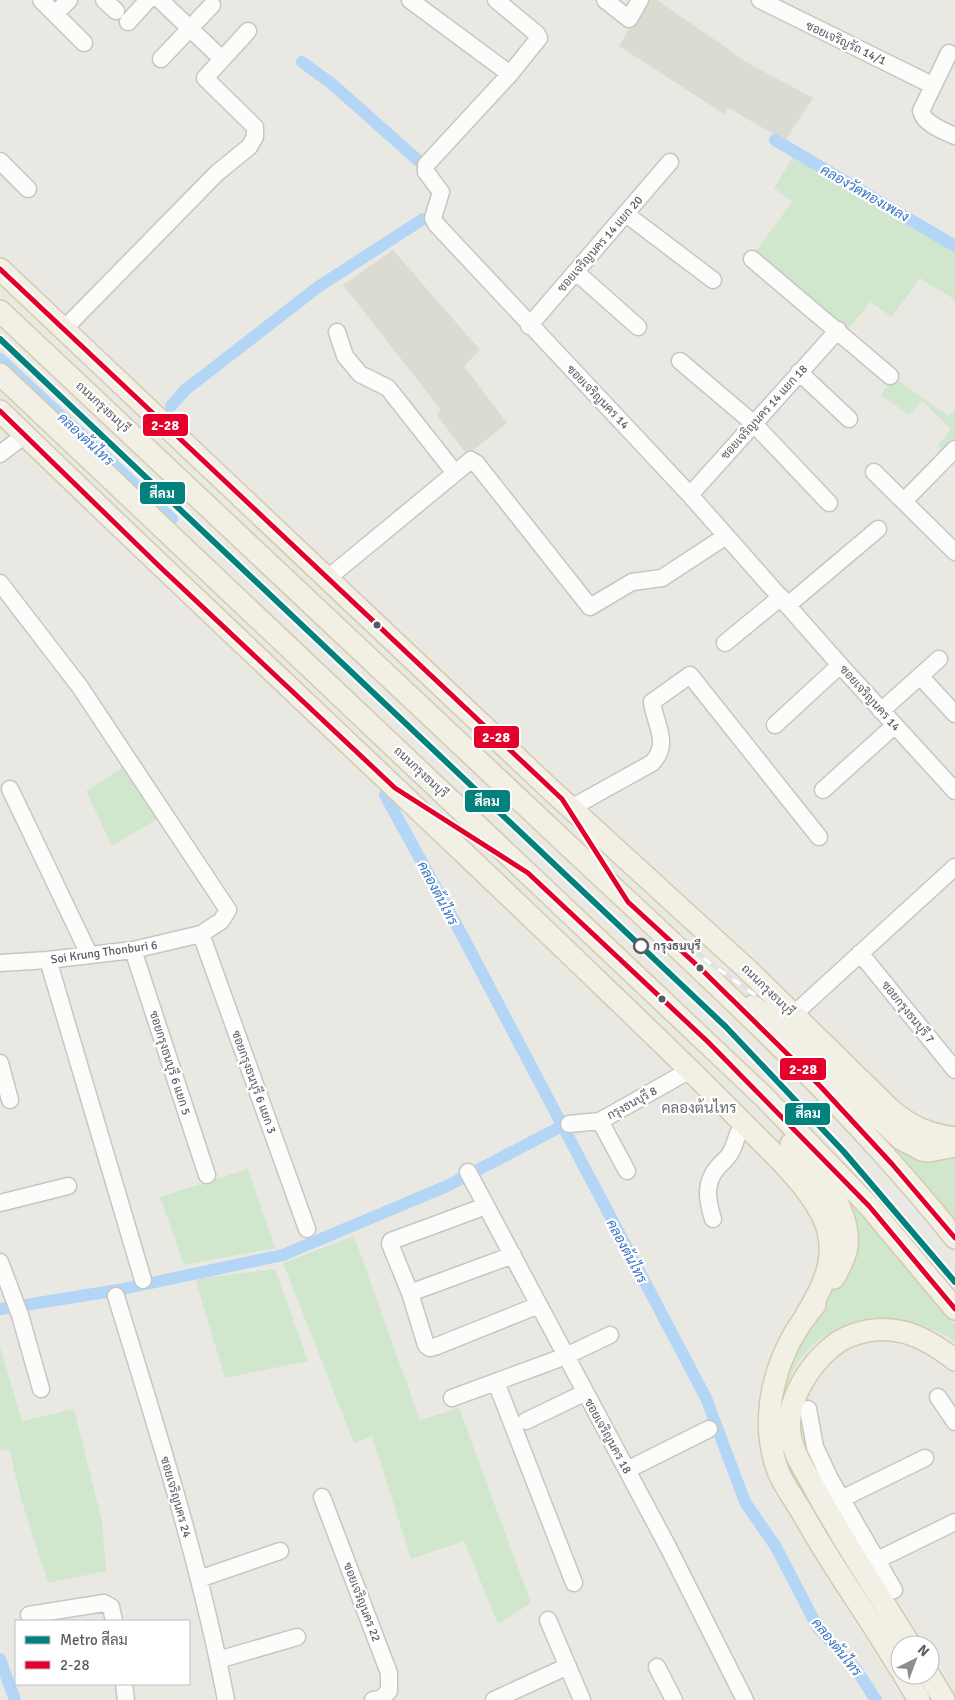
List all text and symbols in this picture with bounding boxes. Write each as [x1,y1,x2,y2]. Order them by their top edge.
street label: ซอยเจริญรัถ 14/1 [803,18,889,69]
water label: คลองวัดทองเพลง [818,161,912,226]
street label: ซอยเจริญนคร 14 แยก 20 [554,193,646,296]
street label: ซอยเจริญนคร 14 [563,362,632,433]
street label: ซอยเจริญนคร 14 แยก 18 [718,362,811,463]
street label: ถนนกรุงธนบุรี [72,378,134,437]
water label: คลองต้นไทร [54,409,118,470]
line badge: 2-28 [142,413,189,437]
text: 2-28 [151,417,179,434]
line badge: สีลม [139,481,186,505]
text: สีลม [149,484,175,502]
unlabelled marker [372,620,382,630]
street label: ซอยเจริญนคร 14 [836,662,904,735]
line badge: 2-28 [473,725,520,749]
text: 2-28 [482,729,510,746]
street label: ถนนกรุงธนบุรี [390,743,452,802]
line badge: สีลม [464,789,511,813]
text: สีลม [474,792,500,810]
water label: คลองต้นไทร [414,858,462,929]
street label: Soi Krung Thonburi 6 [50,938,158,967]
marker: กรุงธนบุรี [633,938,649,954]
place label: กรุงธนบุรี [653,938,701,954]
street label: ถนนกรุงธนบุรี [737,961,798,1020]
unlabelled marker [695,963,705,973]
street label: ซอยกรุงธนบุรี 7 [877,977,938,1047]
unlabelled marker [657,994,667,1004]
street label: ซอยกรุงธนบุรี 6 แยก 5 [145,1009,194,1118]
street label: ซอยกรุงธนบุรี 6 แยก 3 [227,1028,280,1136]
line badge: 2-28 [779,1057,827,1081]
text: 2-28 [789,1061,817,1078]
street label: กรุงธนบุรี 8 [604,1083,660,1124]
district label: คลองต้นไทร [662,1098,737,1117]
line badge: สีลม [784,1102,831,1126]
text: สีลม [795,1104,821,1122]
water label: คลองต้นไทร [603,1216,651,1287]
street label: ซอยเจริญนคร 18 [581,1396,634,1477]
street label: ซอยเจริญนคร 24 [157,1455,194,1540]
street label: ซอยเจริญนคร 22 [340,1560,384,1644]
water label: คลองต้นไทร [808,1615,866,1681]
legend [15,1620,190,1685]
text: Metro สีลม [60,1630,128,1649]
north arrow [890,1635,940,1685]
text: N [914,1641,933,1660]
text: 2-28 [60,1656,90,1674]

